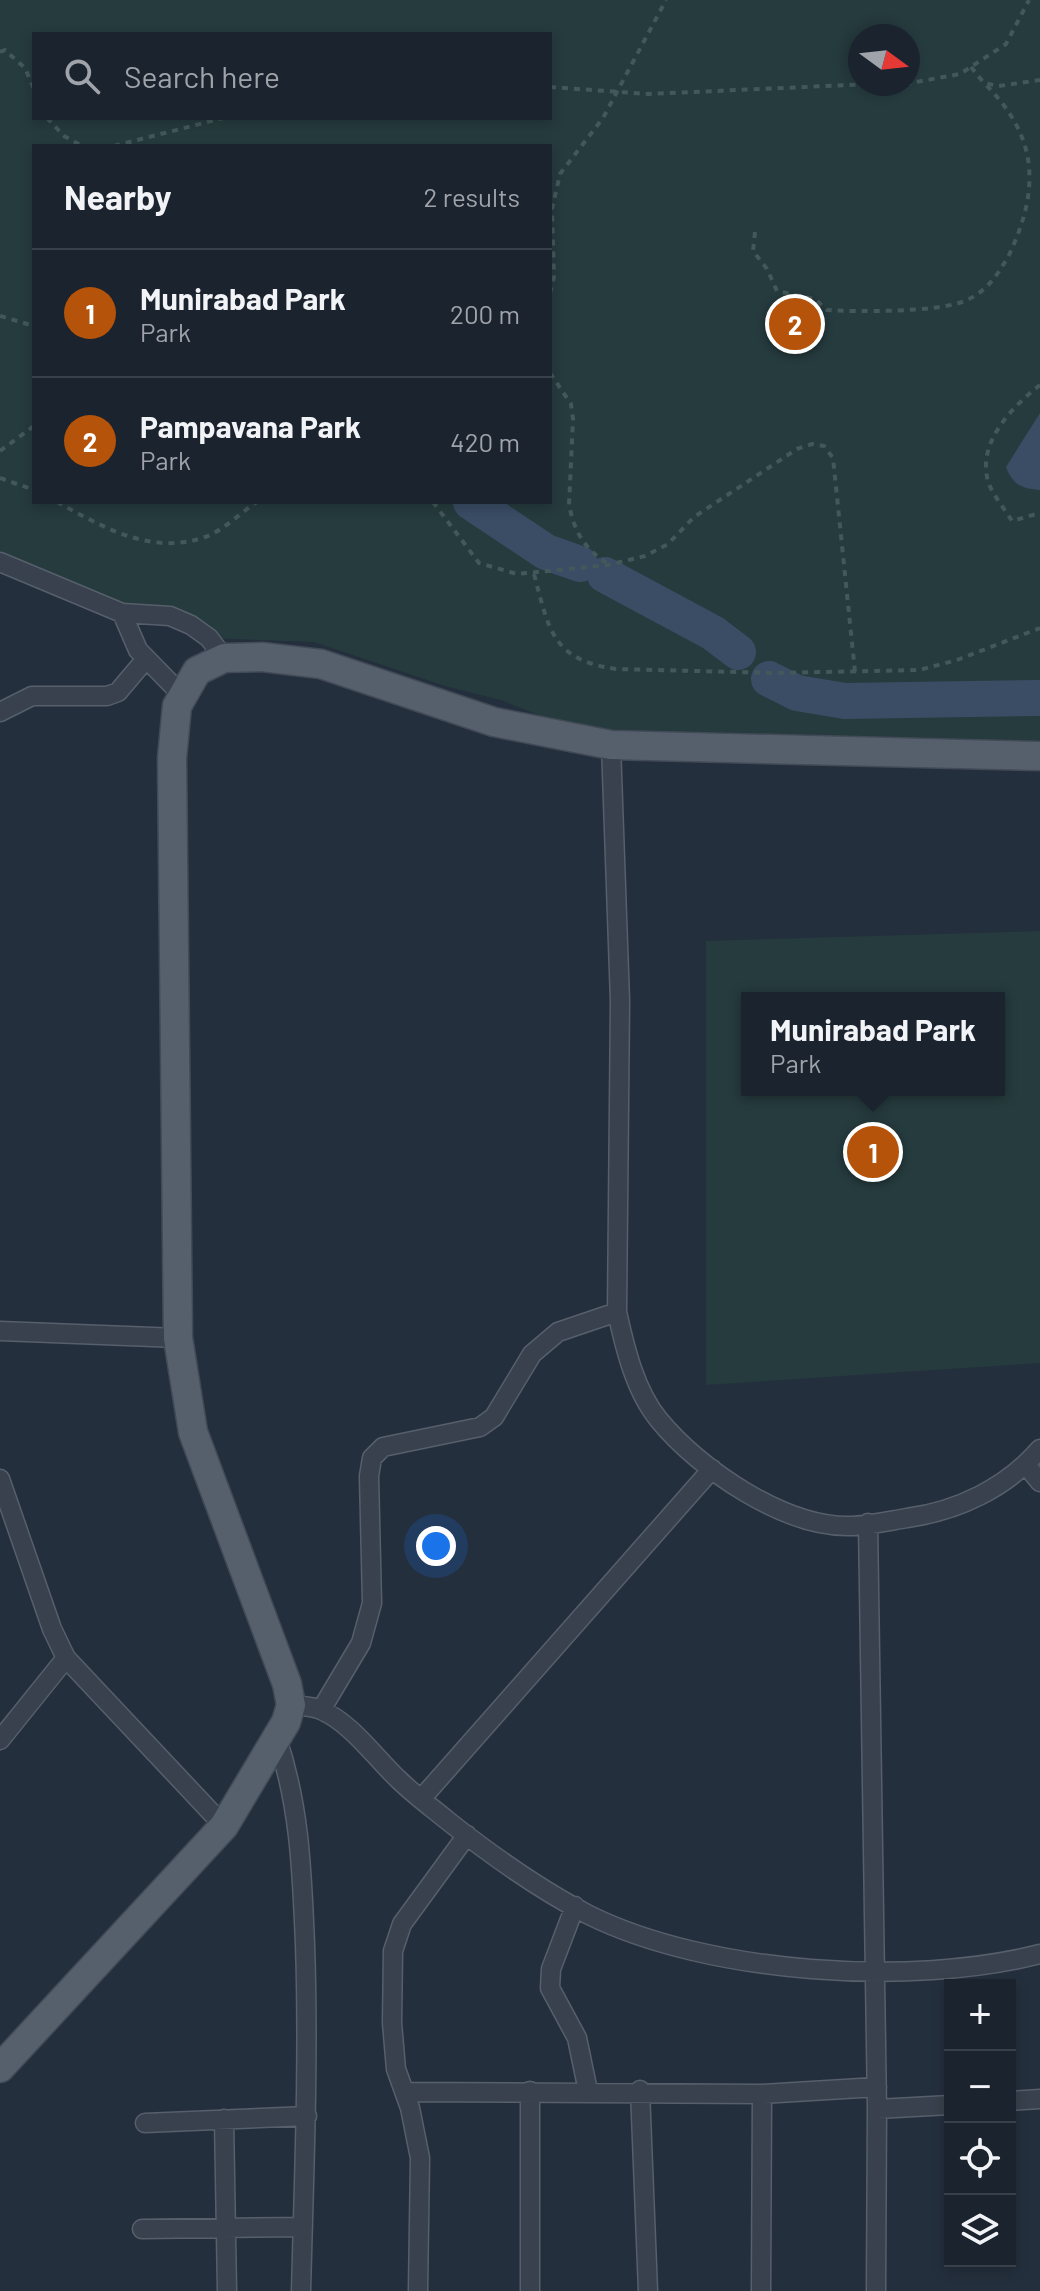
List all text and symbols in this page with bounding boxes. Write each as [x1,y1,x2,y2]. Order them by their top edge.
north arrow [848,24,920,96]
search box [32,32,552,120]
icon: search [60,54,104,98]
text: Search here [124,58,280,94]
text: Nearby [64,176,172,217]
text: 2 results [424,181,520,212]
text: Munirabad Park [140,280,346,316]
pin: 2 [769,294,821,354]
text: 1 [85,298,95,329]
text: 200 m [450,298,520,329]
text: Park [140,316,191,347]
text: Pampavana Park [140,408,361,444]
text: 2 [83,426,97,457]
text: 420 m [450,426,520,457]
text: Park [140,444,191,475]
popup [741,992,1005,1096]
text: Munirabad Park [770,1011,976,1047]
text: Park [770,1047,821,1078]
pin: 1 [847,1122,899,1182]
your location [416,1526,456,1566]
map controls [944,1979,1016,2267]
button: + [944,1979,1016,2051]
button: − [944,2051,1016,2123]
button: locate [944,2123,1016,2195]
button: layers [944,2195,1016,2267]

